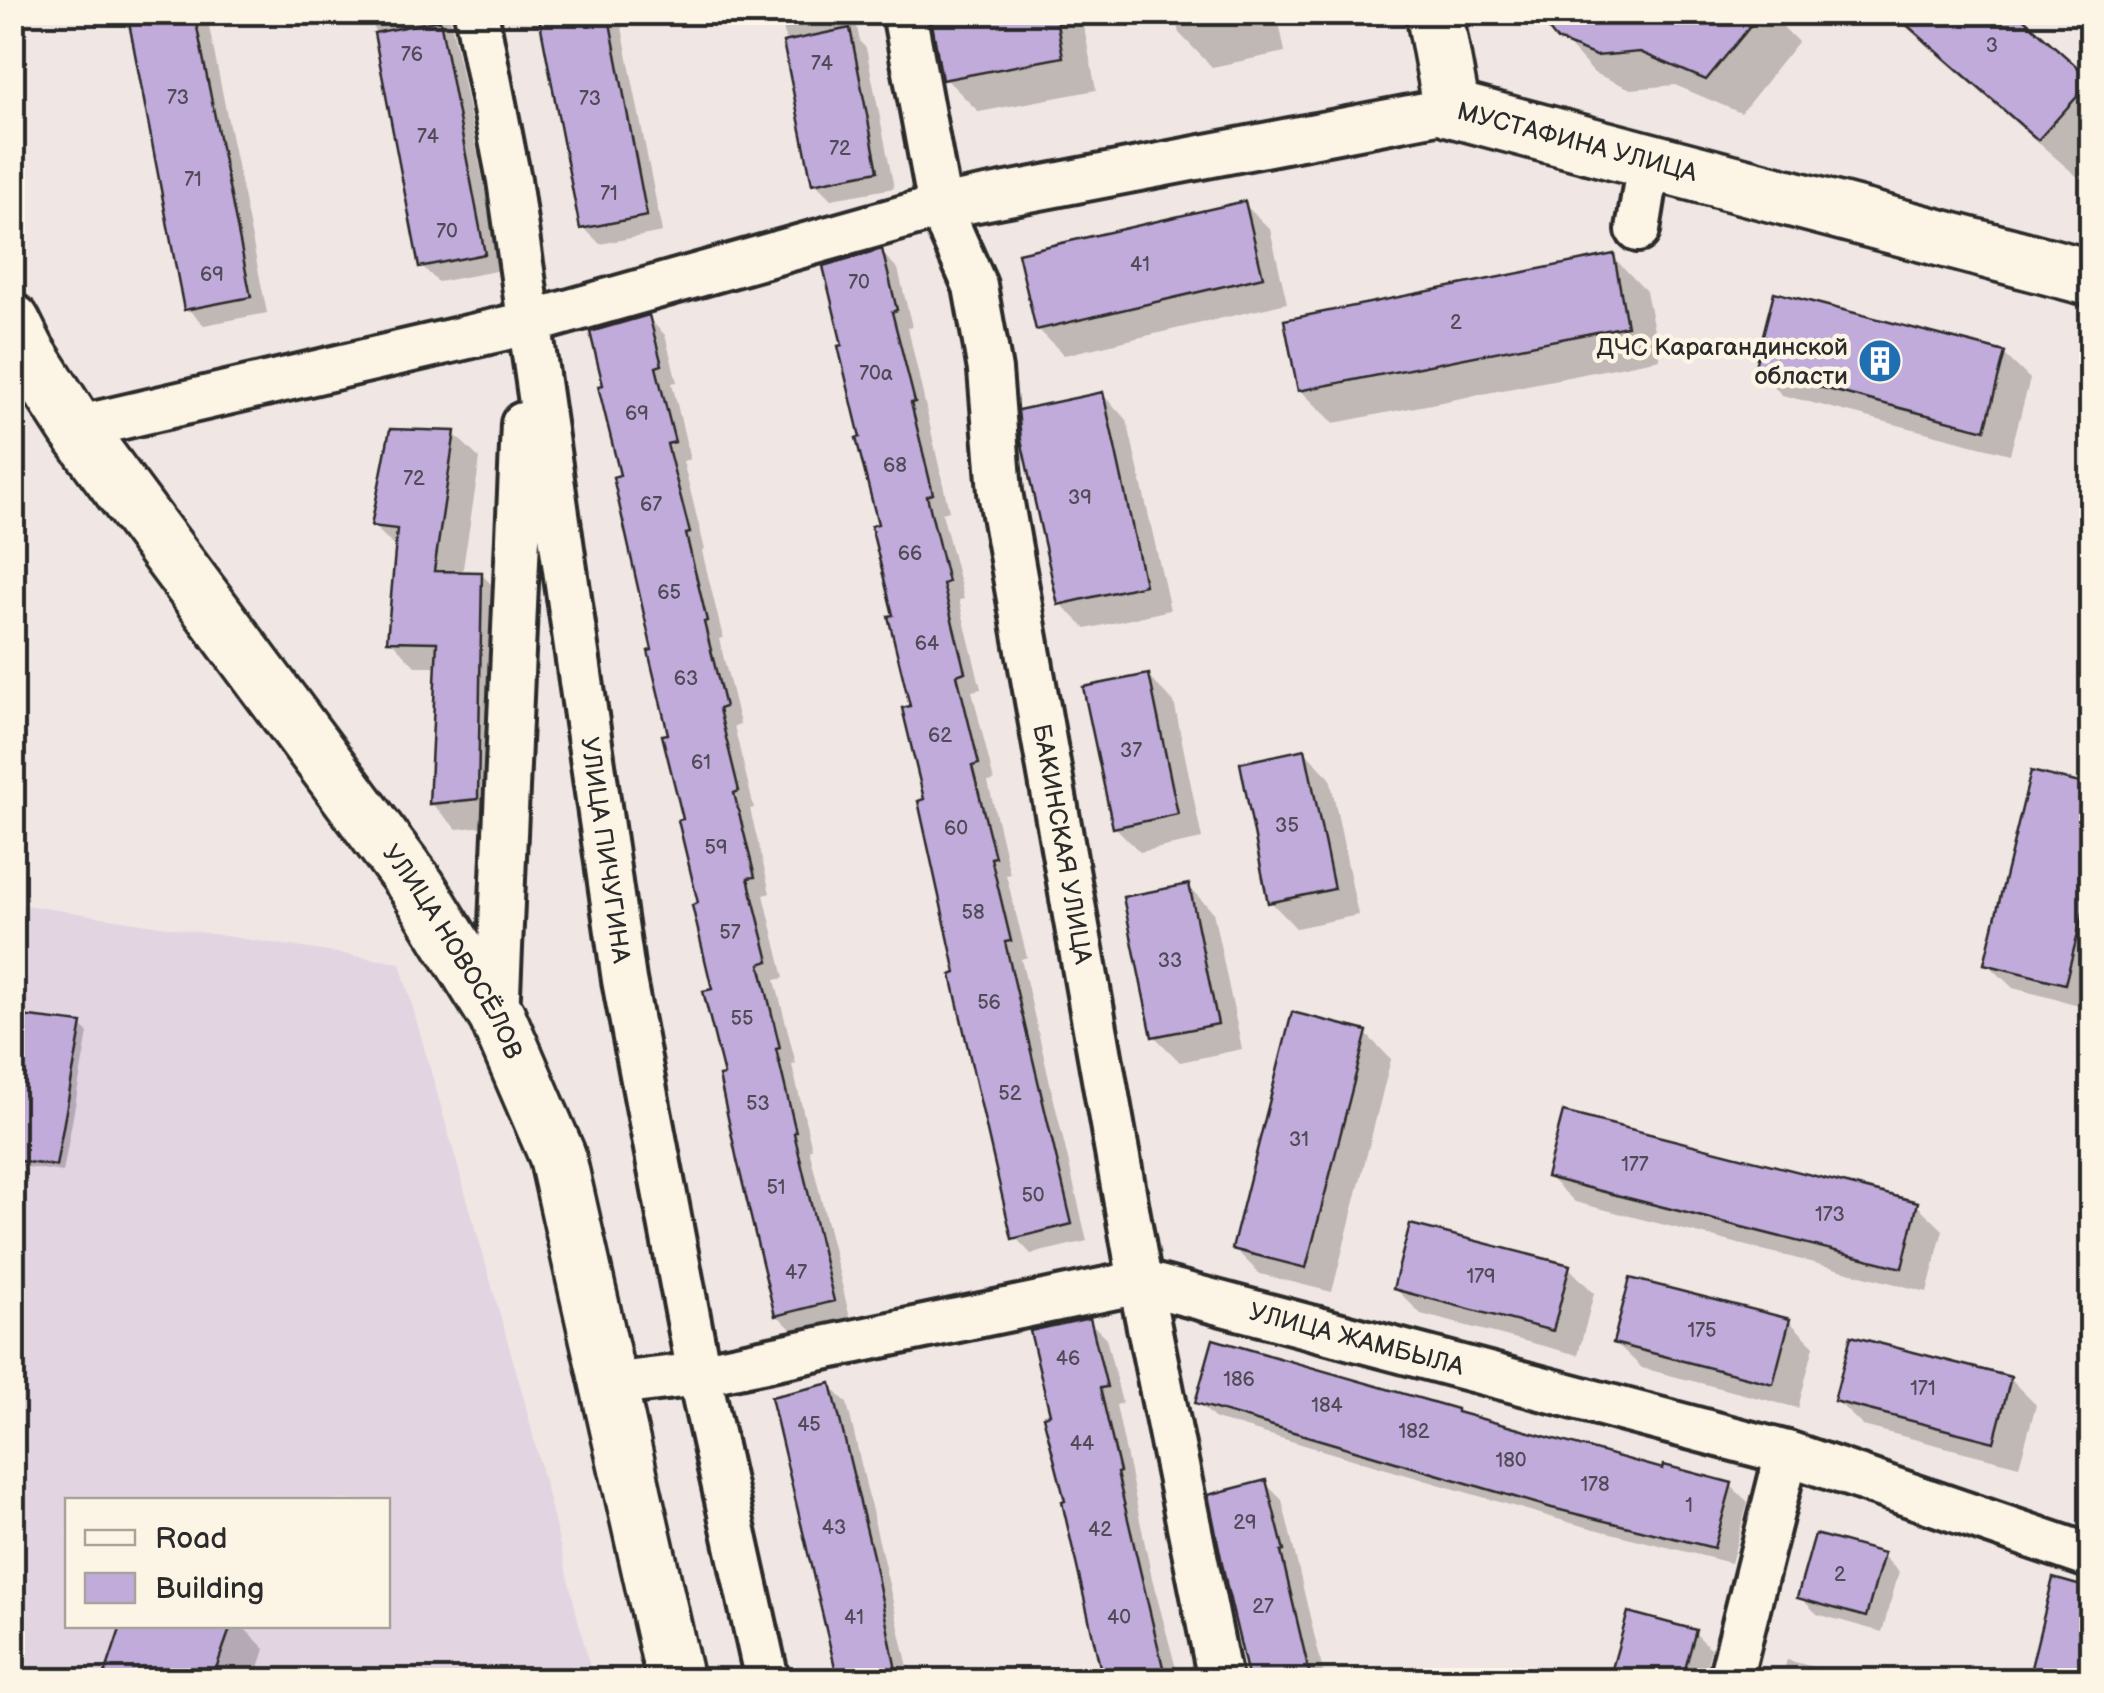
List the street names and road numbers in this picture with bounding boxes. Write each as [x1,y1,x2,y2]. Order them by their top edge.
street label: МУСТАФИНА УЛИЦА [1454,96,1701,189]
street label: БАКИНСКАЯ УЛИЦА [1026,722,1099,967]
street label: УЛИЦА ПИЧУГИНА [574,735,637,966]
street label: УЛИЦА НОВОСЁЛОВ [376,839,529,1064]
street label: УЛИЦА ЖАМБЫЛА [1246,1296,1468,1383]

